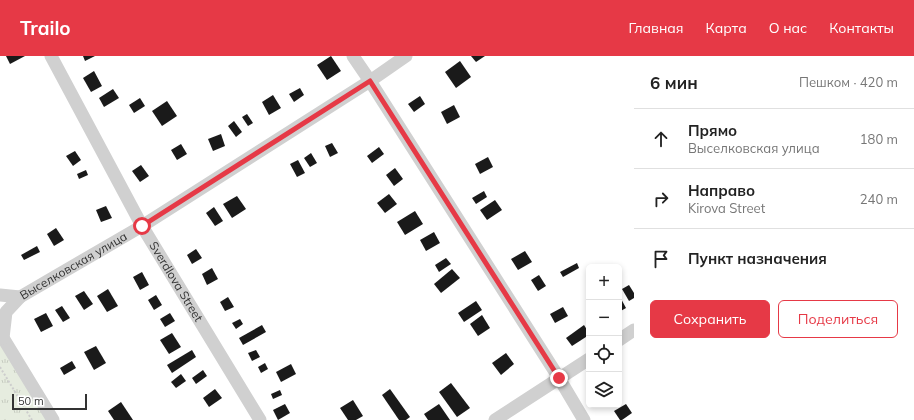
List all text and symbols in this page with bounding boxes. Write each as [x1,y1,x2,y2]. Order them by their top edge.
text: Trailo [20,16,71,40]
text: Главная [629,19,684,37]
text: Карта [706,19,747,37]
text: О нас [769,19,807,37]
text: Контакты [829,19,894,37]
text: 6 мин [650,72,698,93]
text: Пешком · 420 m [799,74,898,90]
text: Прямо [688,121,737,140]
icon: ahead [650,128,672,150]
text: 180 m [860,131,898,147]
text: Выселковская улица [688,140,820,156]
text: Направо [688,181,755,200]
icon: right [650,188,672,210]
text: 240 m [860,191,898,207]
text: Kirova Street [688,200,765,216]
route start [133,217,151,235]
street label: Выселковская улица [17,228,130,303]
street label: Sverdlova Street [146,239,206,324]
icon: arrive [650,248,672,270]
text: Пункт назначения [688,249,827,268]
map controls [586,264,622,408]
button: + [586,264,622,300]
button: − [586,300,622,336]
button: Сохранить [650,300,770,338]
button: Поделиться [778,300,898,338]
button: locate [586,336,622,372]
route end [550,369,568,387]
button: layers [586,372,622,408]
scale bar [12,392,87,411]
text: 50 m [18,394,44,408]

